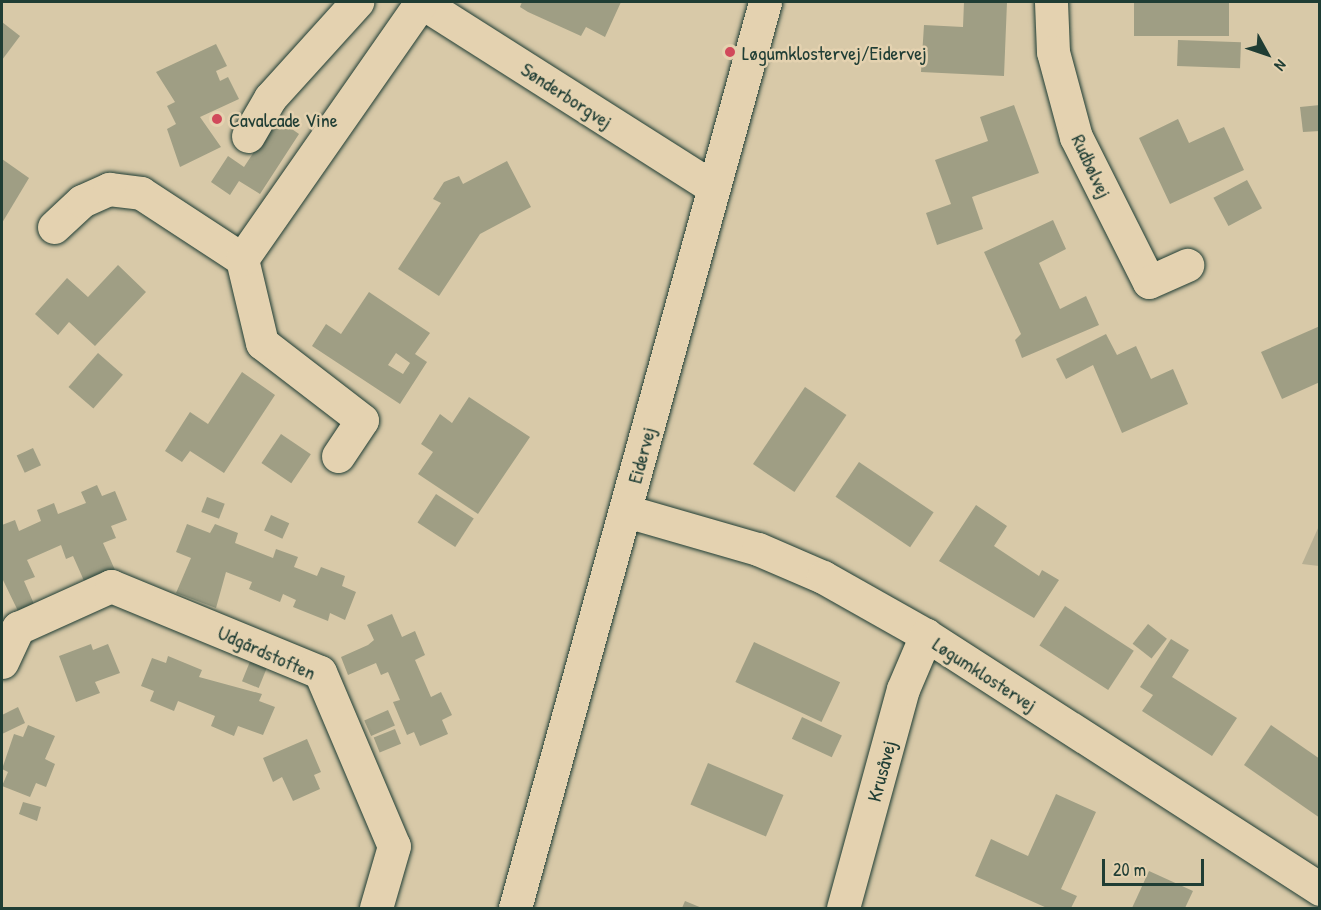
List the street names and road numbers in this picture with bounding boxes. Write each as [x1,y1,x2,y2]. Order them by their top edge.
street label: Sønderborgvej [517,57,617,133]
street label: Rudbølvej [1067,130,1117,202]
street label: Eidervej [622,424,660,486]
street label: Udgårdstoften [214,620,320,684]
street label: Løgumklostervej [929,632,1041,716]
street label: Krusåvej [861,738,901,804]

